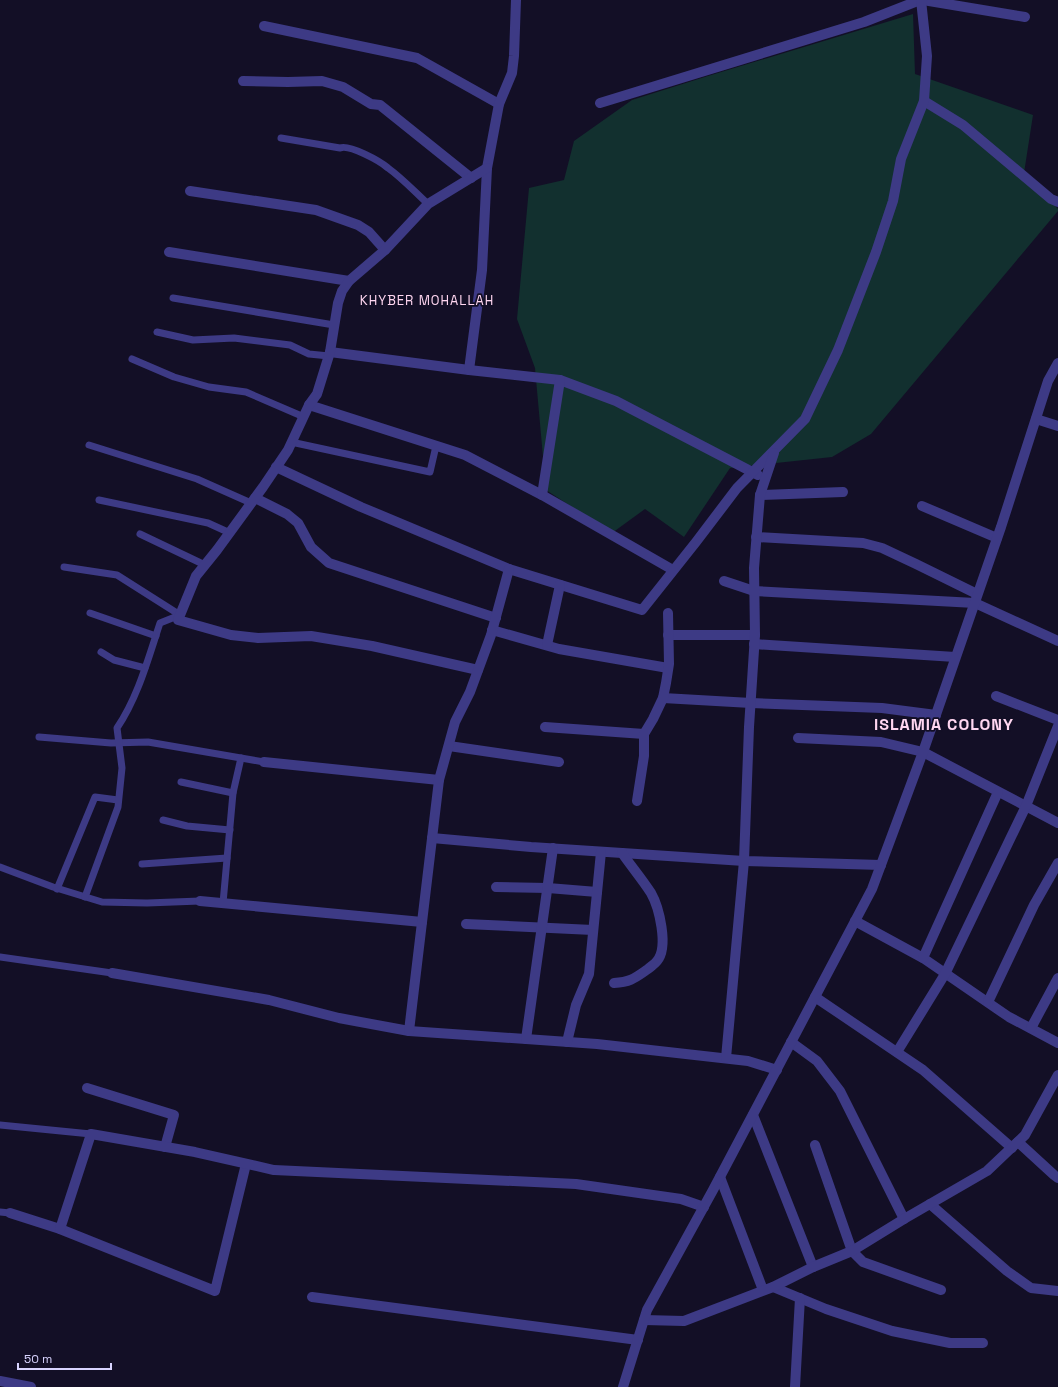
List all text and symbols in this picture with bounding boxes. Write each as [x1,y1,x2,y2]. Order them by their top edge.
district label: KHYBER MOHALLAH [360,292,494,309]
district label: ISLAMIA COLONY [874,714,1014,735]
scale bar [18,1345,111,1371]
text: 50 m [24,1351,52,1367]

